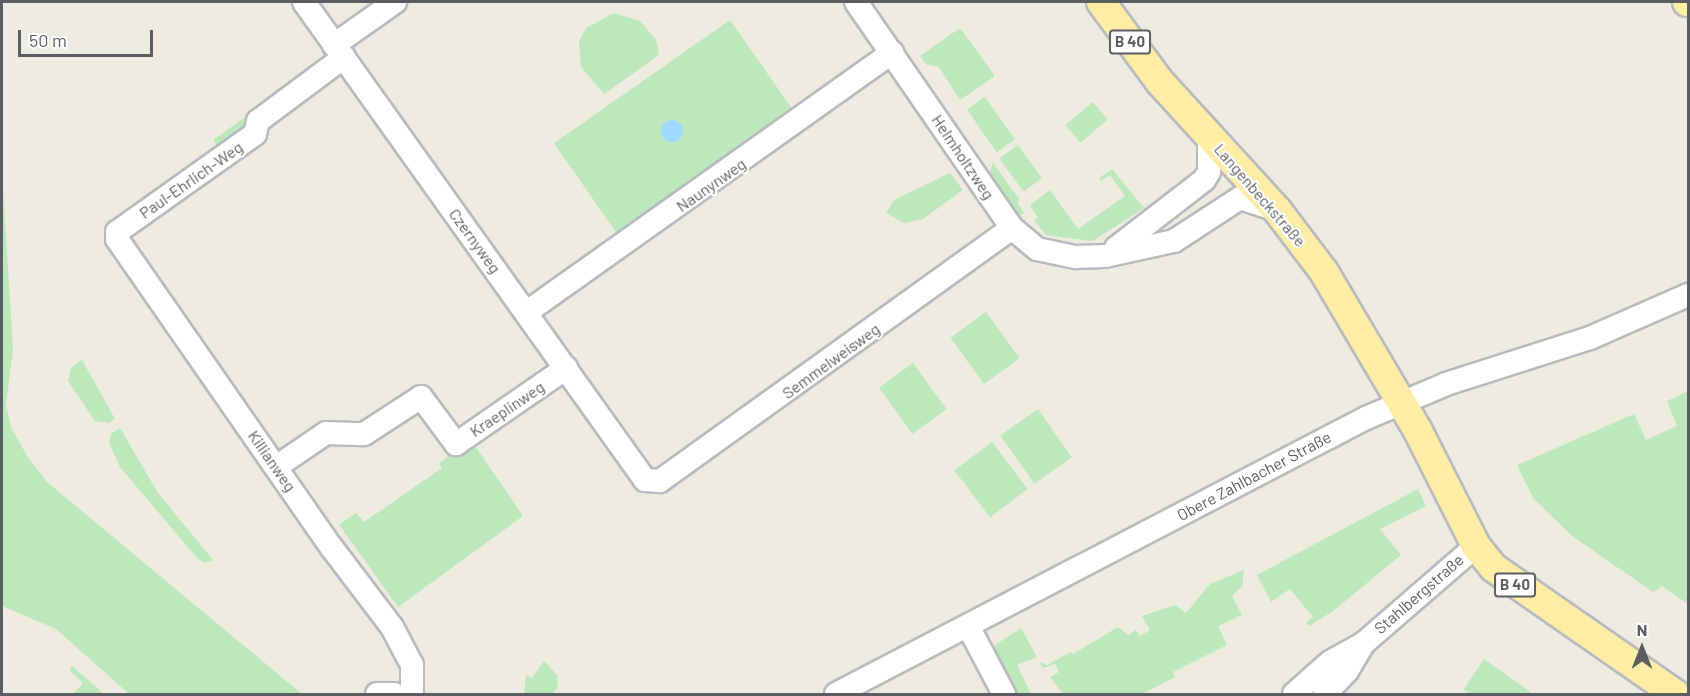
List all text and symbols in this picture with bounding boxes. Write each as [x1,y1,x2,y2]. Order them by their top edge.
scale bar [21,18,156,56]
text: 50 m [29,29,67,51]
road number: B 40 [1109,30,1151,54]
street label: Helmholtzweg [928,111,998,203]
street label: Paul-Ehrlich-Weg [136,137,246,223]
street label: Langenbeckstraße [1210,140,1310,250]
street label: Naunynweg [673,154,749,216]
street label: Czernyweg [445,205,505,277]
street label: Semmelweisweg [778,319,884,403]
street label: Kraeplinweg [466,377,548,441]
street label: Killianweg [244,427,300,495]
street label: Obere Zahlbacher Straße [1174,427,1334,525]
street label: Stahlbergstraße [1371,550,1467,638]
road number: B 40 [1494,573,1536,597]
north arrow [1612,618,1672,678]
text: N [1637,620,1647,639]

